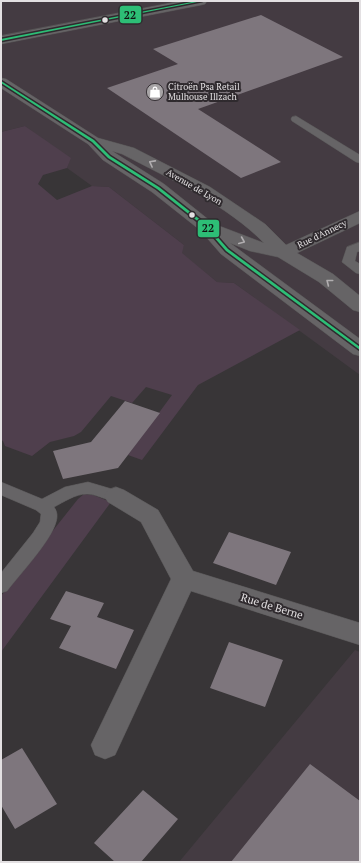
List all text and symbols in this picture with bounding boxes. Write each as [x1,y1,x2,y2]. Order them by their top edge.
line badge: 22 [119,5,142,24]
text: 22 [124,8,136,22]
unlabelled marker [100,15,110,25]
place label: Citroën Psa Retail Mulhouse Illzach [168,81,240,103]
shop icon: Citroën Psa Retail Mulhouse Illzach [145,82,165,102]
one-way arrow [149,161,156,168]
street label: Avenue de Lyon [164,166,225,208]
unlabelled marker [187,210,197,220]
street label: Rue d'Annecy [295,217,349,251]
line badge: 22 [197,219,220,238]
text: 22 [202,221,214,235]
one-way arrow [238,236,246,244]
one-way arrow [327,279,334,286]
street label: Rue de Berne [239,590,305,622]

